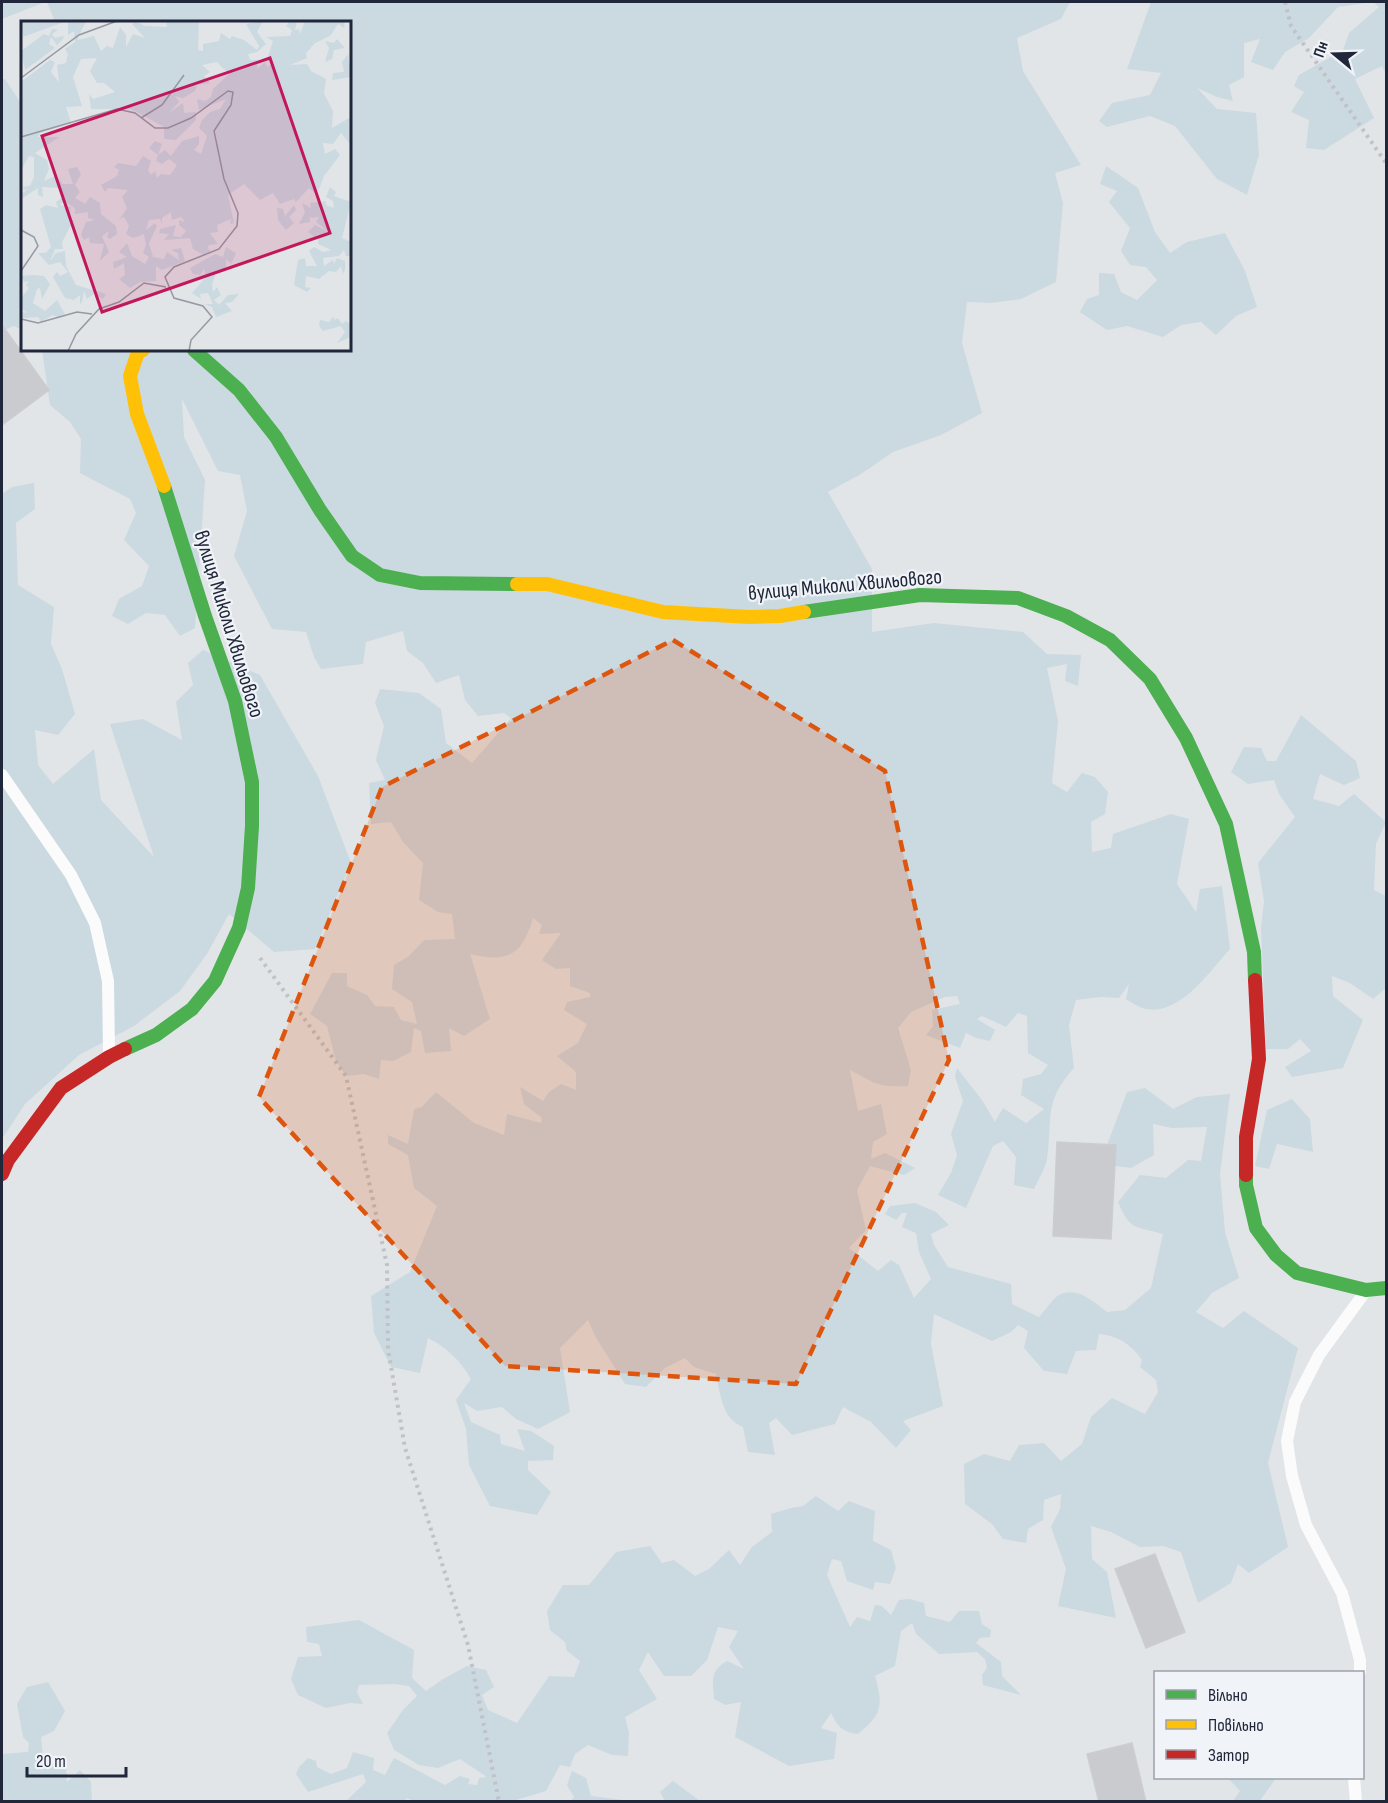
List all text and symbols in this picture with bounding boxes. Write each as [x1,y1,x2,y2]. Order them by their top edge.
inset map [21,21,351,351]
north arrow [1304,24,1364,84]
text: Пн [1310,39,1333,60]
street label: вулиця Миколи Хвильового [189,527,269,721]
street label: вулиця Миколи Хвильового [747,564,943,606]
legend [1154,1671,1364,1779]
text: Вільно [1208,1685,1248,1706]
text: Повільно [1208,1715,1264,1736]
scale bar [27,1740,126,1778]
text: Затор [1208,1745,1249,1766]
text: 20 m [36,1751,66,1772]

